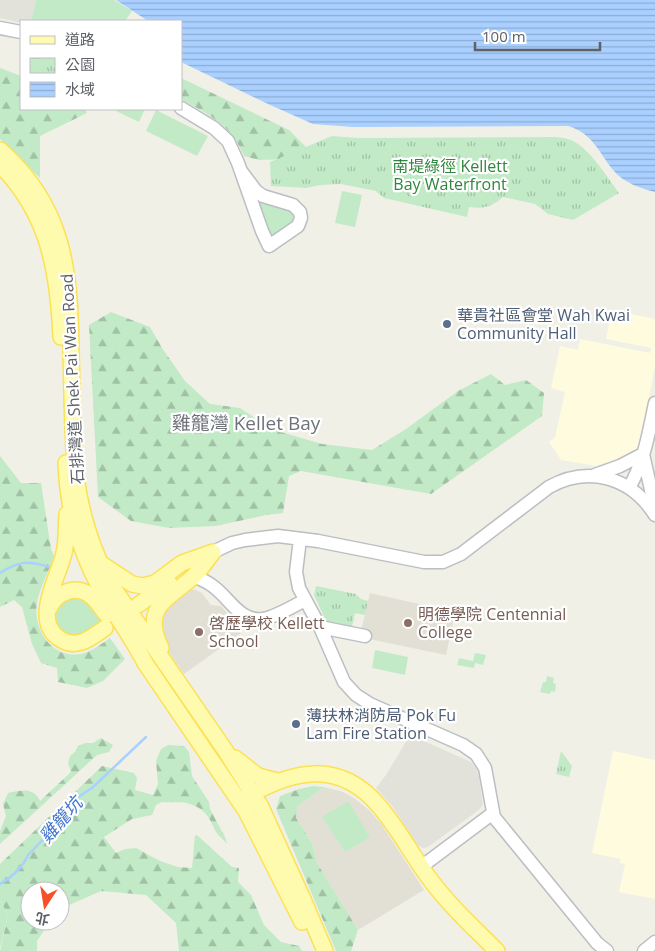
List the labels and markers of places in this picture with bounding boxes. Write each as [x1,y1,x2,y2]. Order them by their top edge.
place label: 華貴社區會堂 Wah Kwai Community Hall [457,304,630,344]
marker: 華貴社區會堂 Wah Kwai Community Hall [441,318,453,330]
place label: 明德學院 Centennial College [418,603,566,643]
place label: 啓歷學校 Kellett School [209,612,325,652]
marker: 明德學院 Centennial College [402,617,414,629]
marker: 啓歷學校 Kellett School [193,626,205,638]
place label: 薄扶林消防局 Pok Fu Lam Fire Station [306,704,456,744]
marker: 薄扶林消防局 Pok Fu Lam Fire Station [290,718,302,730]

